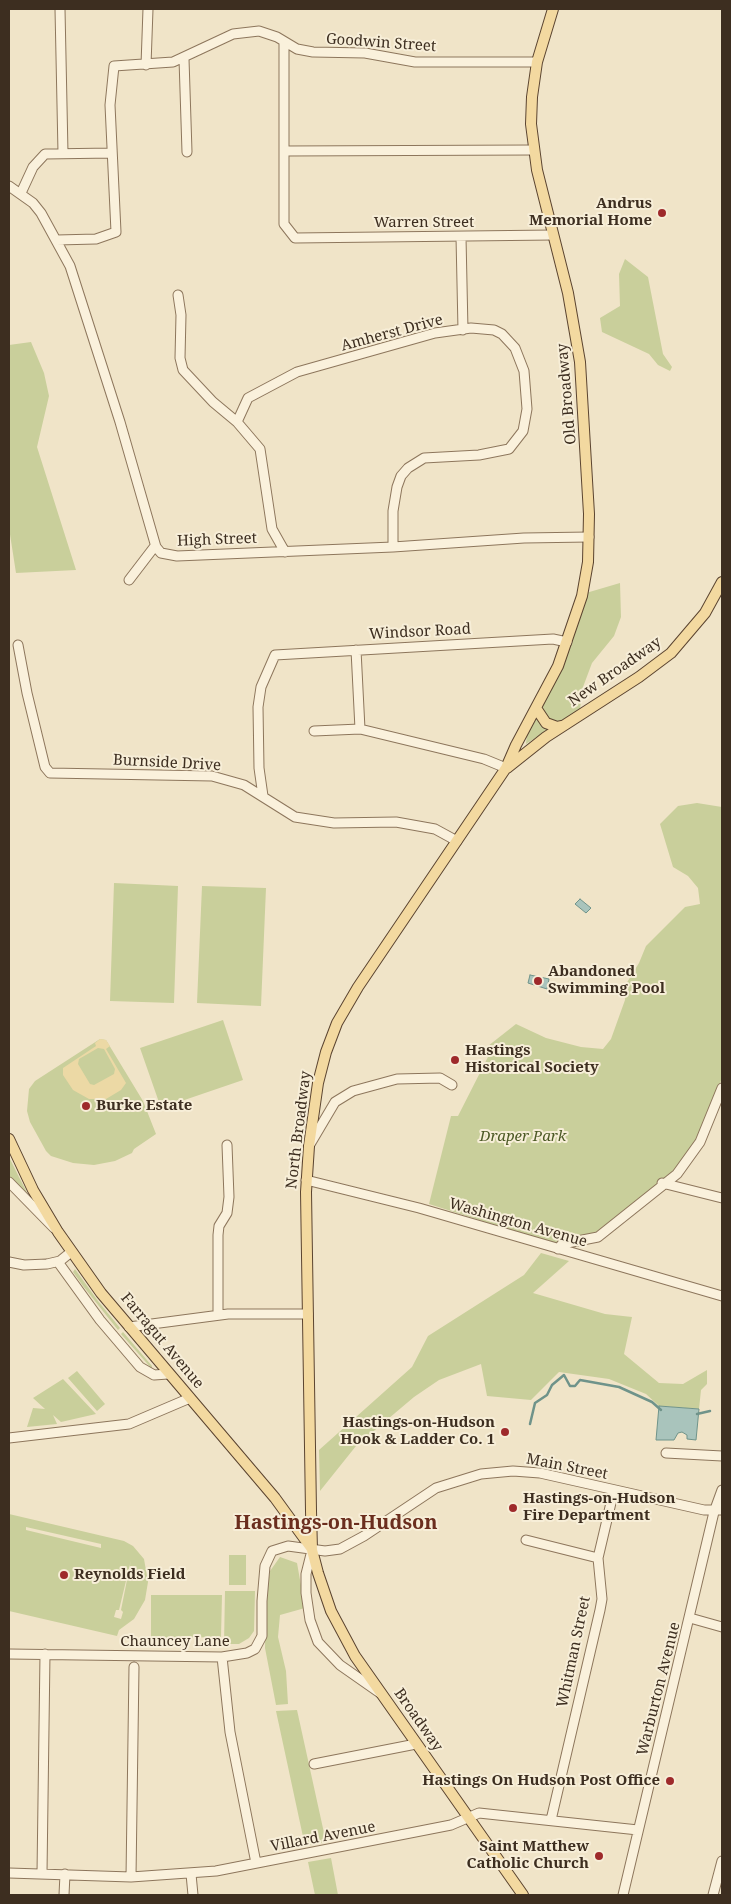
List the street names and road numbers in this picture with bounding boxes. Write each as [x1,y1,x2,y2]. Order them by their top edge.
street label: Goodwin Street [325,30,437,56]
street label: Warren Street [374,214,474,232]
street label: Amherst Drive [339,311,445,355]
street label: Old Broadway [554,343,580,445]
street label: High Street [177,530,257,550]
street label: Windsor Road [369,620,471,644]
street label: New Broadway [565,633,665,711]
street label: Burnside Drive [112,751,222,775]
street label: North Broadway [283,1070,315,1190]
street label: Washington Avenue [447,1195,589,1251]
street label: Farragut Avenue [117,1289,207,1393]
street label: Main Street [525,1450,609,1484]
street label: Whitman Street [553,1595,595,1709]
street label: Warburton Avenue [634,1620,684,1758]
street label: Chauncey Lane [120,1633,230,1651]
street label: Broadway [390,1685,446,1755]
street label: Villard Avenue [269,1818,377,1856]

